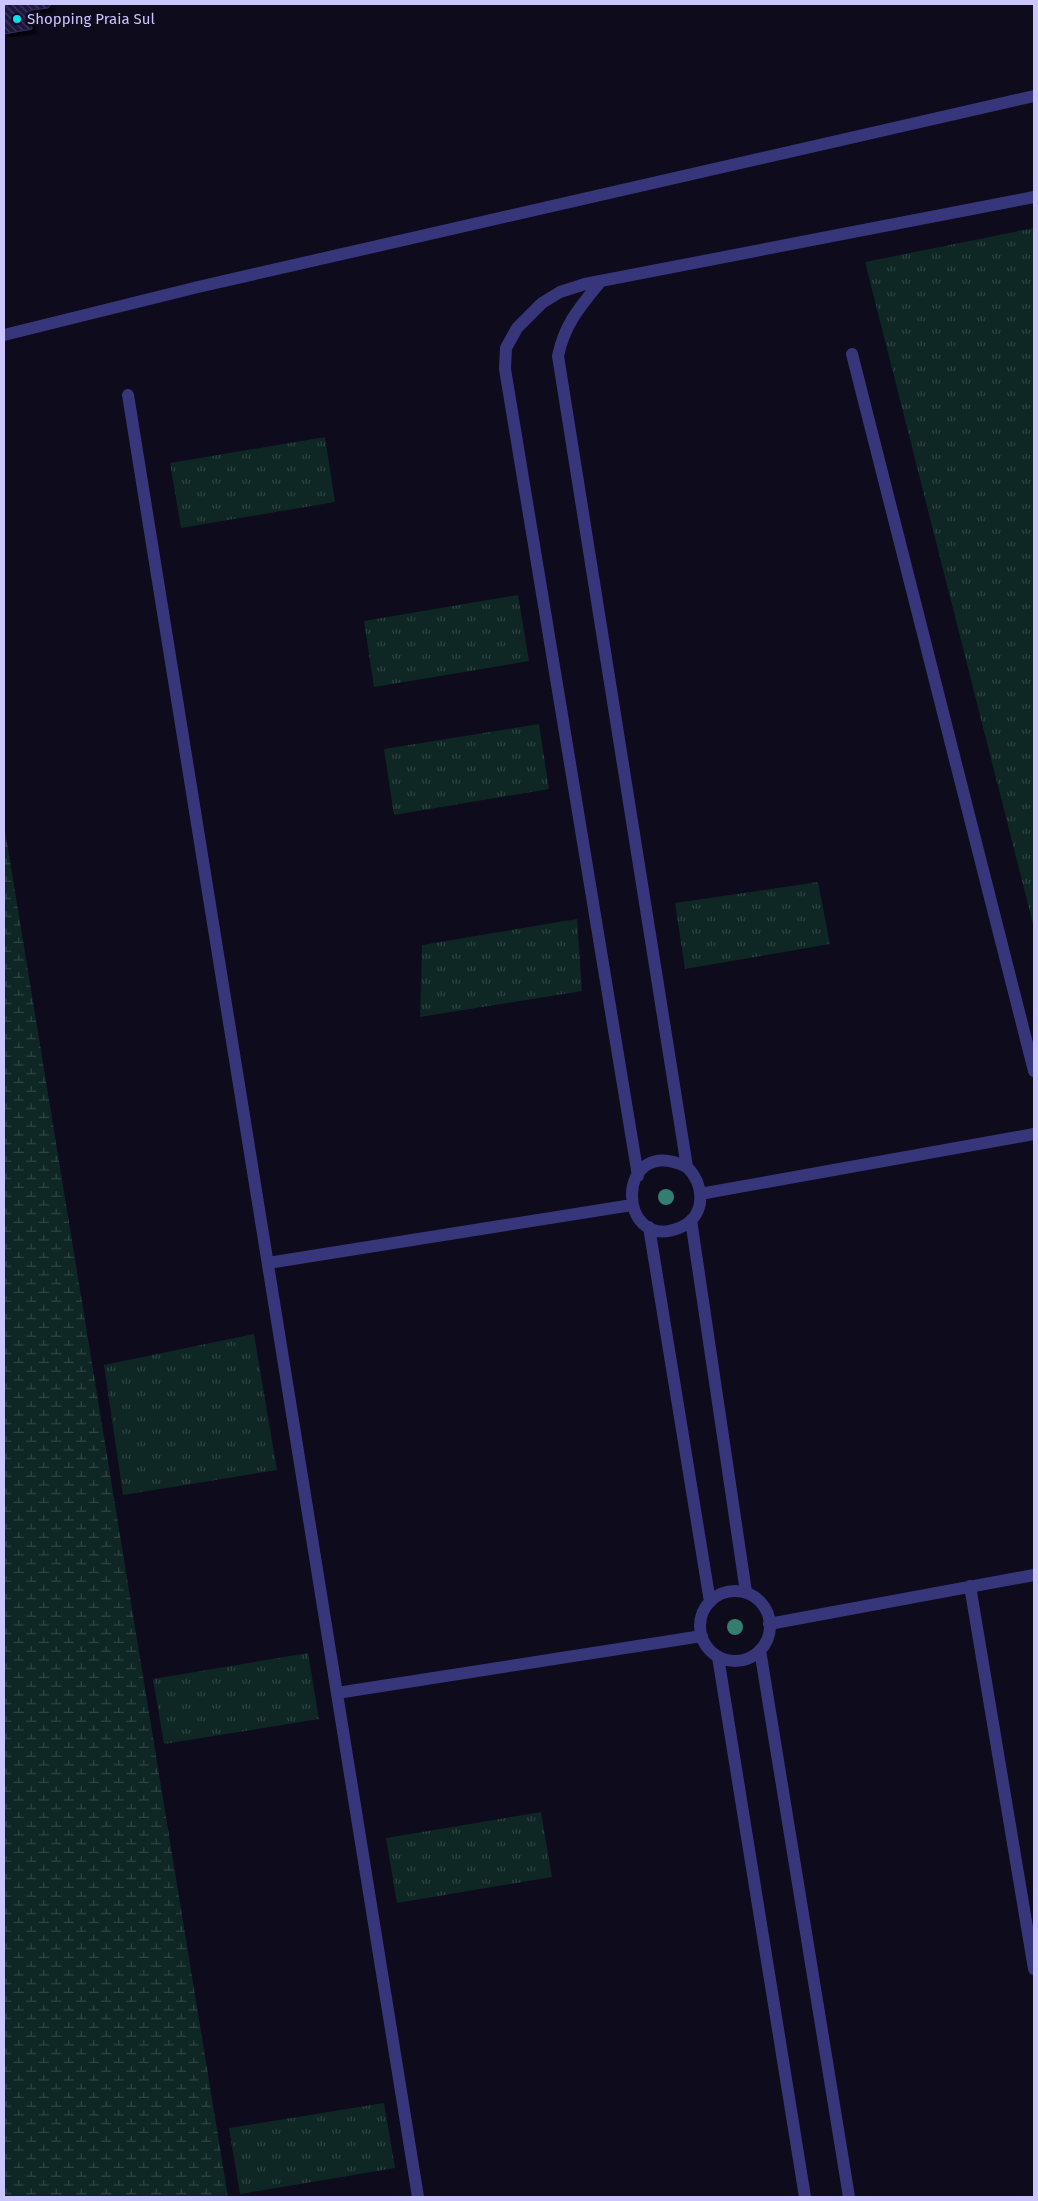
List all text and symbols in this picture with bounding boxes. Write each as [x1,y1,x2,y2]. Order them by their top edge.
place label: Shopping Praia Sul [27,10,155,28]
marker: Shopping Praia Sul [11,13,23,25]

